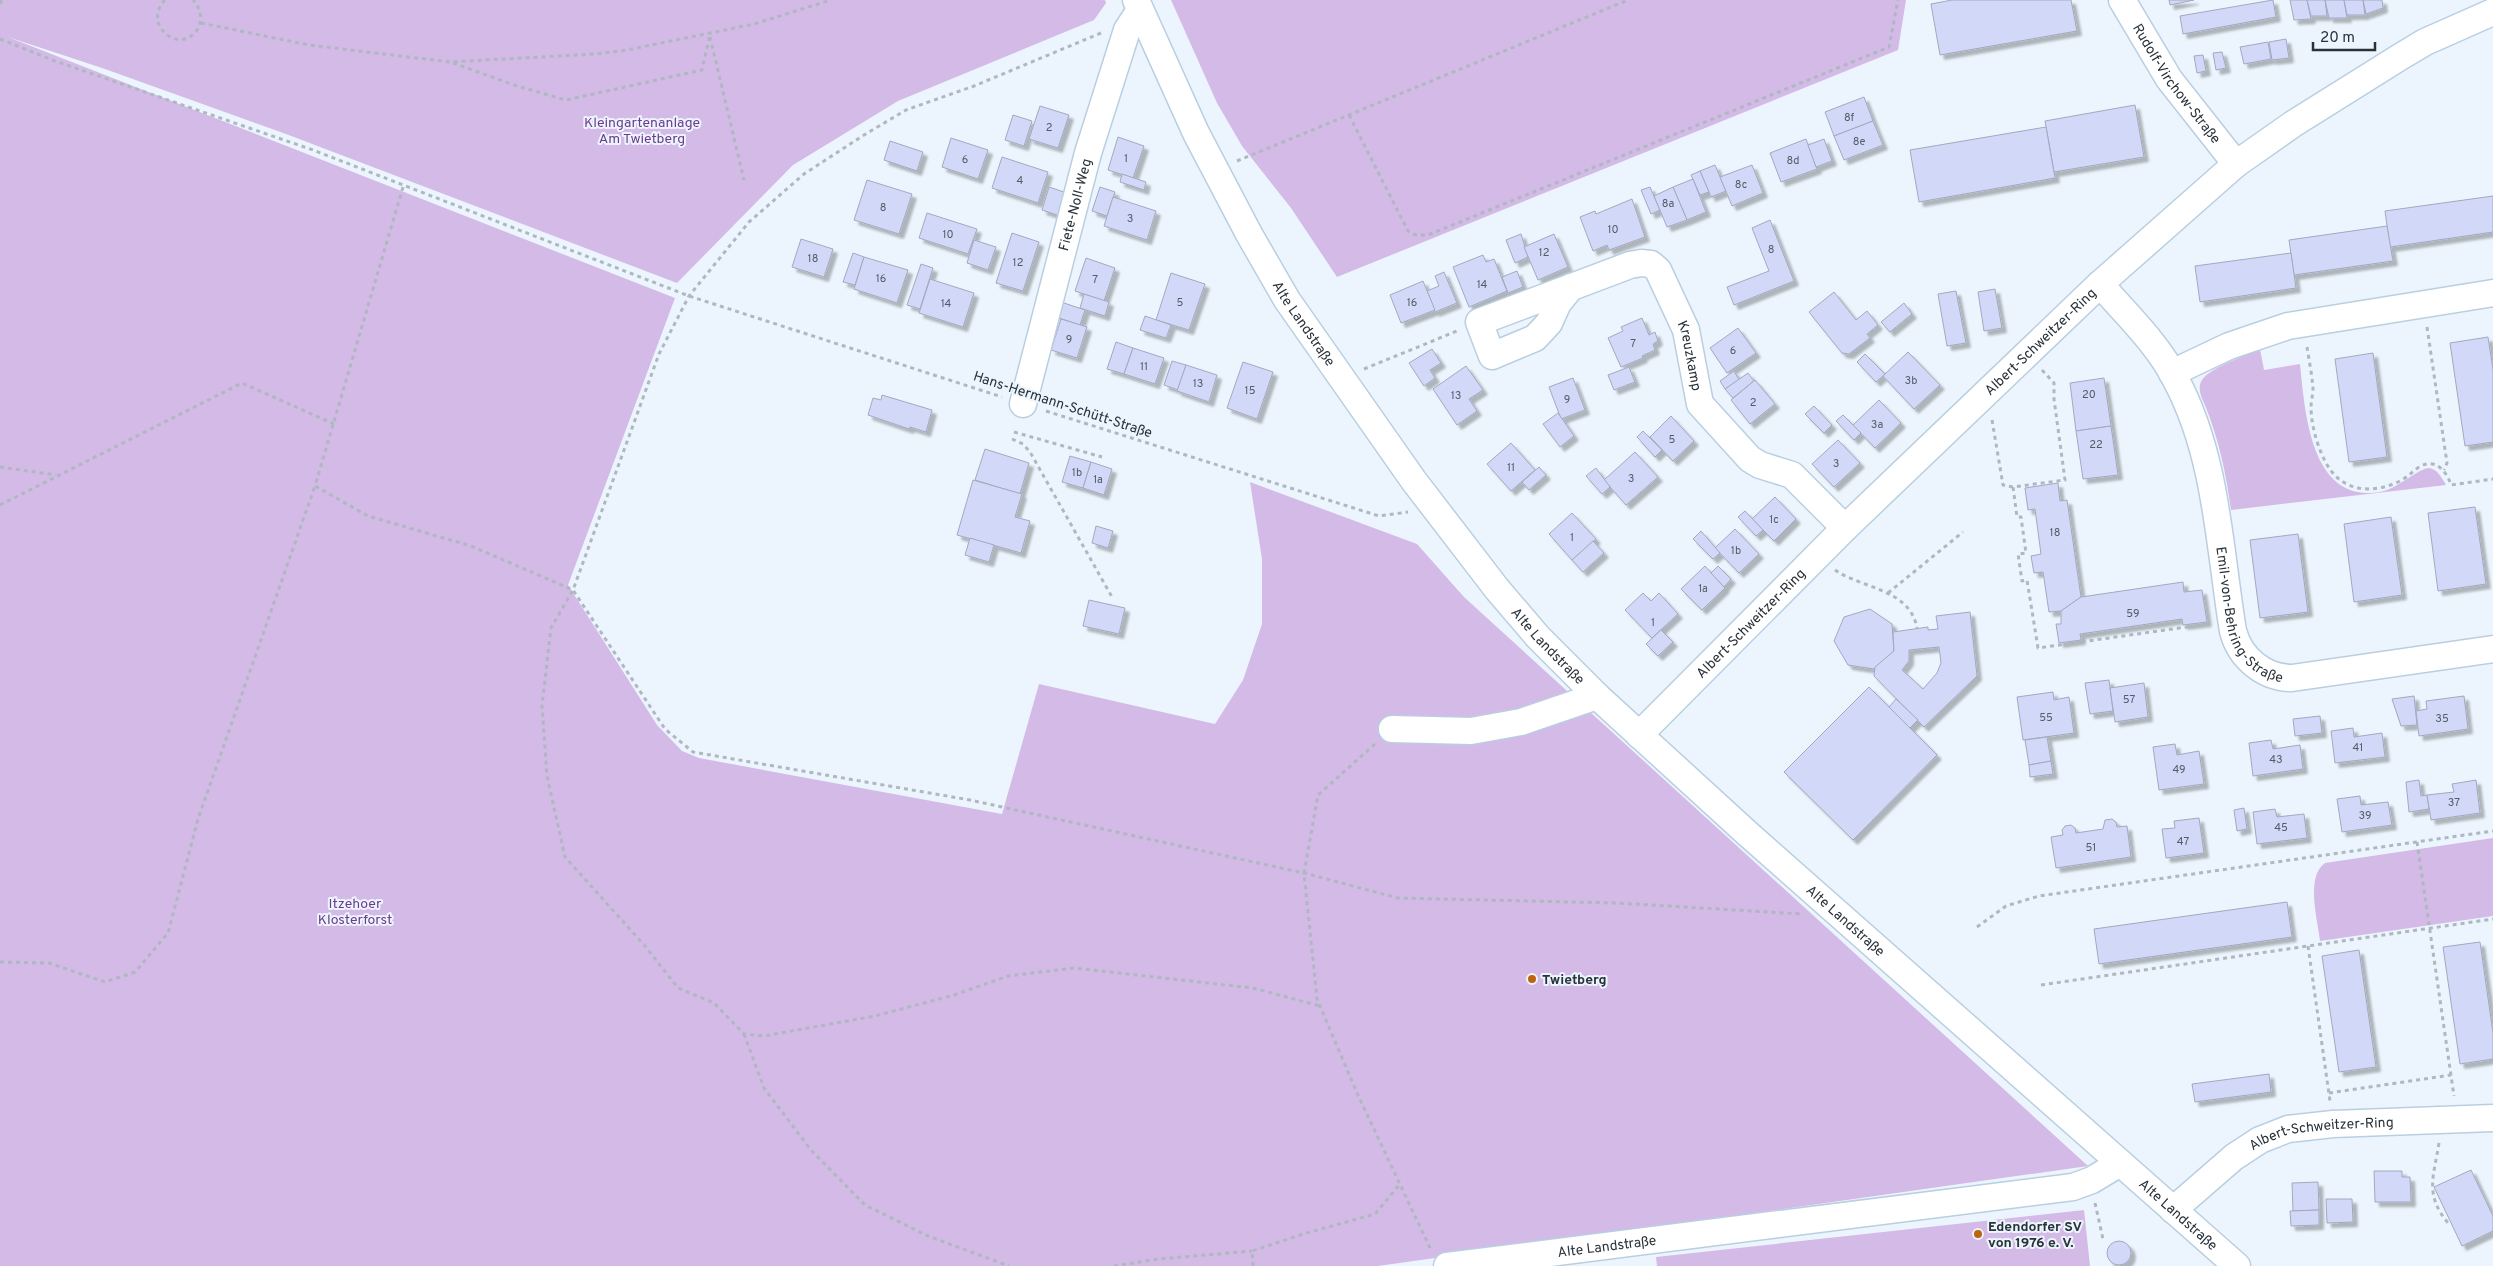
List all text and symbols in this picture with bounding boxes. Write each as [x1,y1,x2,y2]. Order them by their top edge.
scale bar [2313,20,2376,52]
street label: Rudolf-Virchow-Straße [2128,21,2224,148]
text: 20 m [2320,29,2355,48]
house number: 8f [1844,111,1854,125]
park label: Kleingartenanlage Am Twietberg [584,115,700,148]
house number: 2 [1046,121,1052,135]
house number: 8e [1853,135,1865,149]
house number: 1 [1124,152,1128,166]
house number: 6 [962,153,968,167]
house number: 8d [1786,154,1800,168]
street label: Fiete-Noll-Weg [1056,157,1096,253]
house number: 4 [1017,174,1024,188]
house number: 8c [1735,178,1747,192]
house number: 8a [1662,197,1675,211]
house number: 8 [880,201,886,215]
house number: 3 [1127,212,1133,226]
house number: 10 [1607,223,1619,237]
house number: 10 [942,228,954,242]
house number: 8 [1768,243,1774,257]
house number: 12 [1539,246,1549,260]
house number: 18 [808,252,818,266]
house number: 12 [1013,256,1023,270]
house number: 16 [876,272,886,286]
house number: 7 [1092,273,1098,287]
street label: Alte Landstraße [1268,278,1338,370]
house number: 14 [1477,278,1488,292]
street label: Albert-Schweitzer-Ring [1982,285,2100,400]
house number: 5 [1177,296,1184,310]
house number: 16 [1407,296,1417,310]
house number: 14 [941,297,952,311]
street label: Kreuzkamp [1673,318,1704,392]
house number: 9 [1066,333,1072,347]
house number: 7 [1630,337,1636,351]
house number: 6 [1730,344,1736,358]
house number: 11 [1140,360,1148,374]
street label: Hans-Hermann-Schütt-Straße [971,368,1154,442]
house number: 3b [1905,374,1917,388]
house number: 13 [1193,377,1203,391]
house number: 15 [1245,384,1256,398]
house number: 20 [2082,388,2096,402]
house number: 13 [1451,389,1461,403]
house number: 9 [1564,393,1570,407]
house number: 2 [1750,396,1756,410]
house number: 3a [1871,418,1883,432]
house number: 5 [1669,433,1676,447]
house number: 22 [2089,438,2103,452]
house number: 3 [1833,457,1839,471]
house number: 11 [1507,461,1515,475]
house number: 1b [1072,466,1082,480]
house number: 3 [1628,472,1634,486]
house number: 1a [1093,473,1103,487]
house number: 1c [1769,513,1779,527]
house number: 18 [2050,526,2060,540]
house number: 1 [1570,531,1574,545]
house number: 1b [1731,544,1741,558]
street label: Emil-von-Behring-Straße [2211,546,2285,687]
street label: Albert-Schweitzer-Ring [1693,566,1810,682]
house number: 1a [1698,582,1708,596]
street label: Alte Landstraße [1507,605,1588,689]
house number: 59 [2126,607,2140,621]
house number: 1 [1651,616,1655,630]
house number: 57 [2123,693,2135,707]
house number: 55 [2039,711,2053,725]
house number: 35 [2435,712,2449,726]
house number: 41 [2353,741,2363,755]
house number: 43 [2269,753,2283,767]
house number: 49 [2172,763,2186,777]
house number: 37 [2448,796,2460,810]
house number: 39 [2359,809,2371,823]
house number: 45 [2274,821,2288,835]
house number: 47 [2177,835,2189,849]
house number: 51 [2086,841,2096,855]
street label: Alte Landstraße [1802,882,1888,961]
park label: Itzehoer Klosterforst [318,896,392,929]
place label: Twietberg [1542,972,1607,989]
marker: Twietberg [1526,973,1538,985]
street label: Albert-Schweitzer-Ring [2246,1115,2394,1155]
street label: Alte Landstraße [2135,1176,2220,1255]
place label: Edendorfer SV von 1976 e. V. [1988,1219,2082,1252]
marker: Edendorfer SV von 1976 e. V. [1972,1228,1984,1240]
street label: Alte Landstraße [1556,1233,1657,1262]

